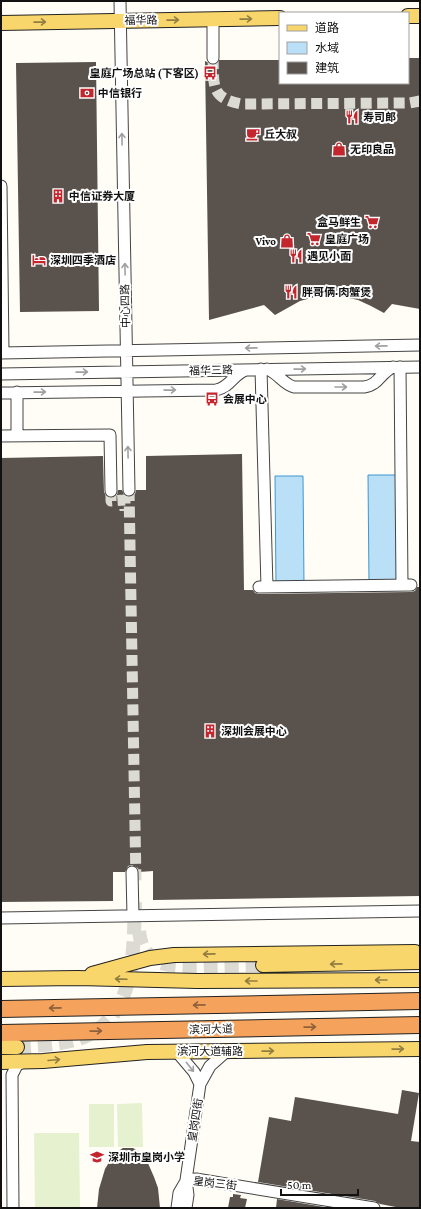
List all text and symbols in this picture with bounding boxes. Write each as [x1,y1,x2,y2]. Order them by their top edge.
legend [279,12,409,84]
street label: 福华路 [124,14,158,26]
one-way arrow [239,15,252,23]
one-way arrow [166,16,179,24]
one-way arrow [33,18,46,26]
text: 道路 [315,21,339,35]
text: 水域 [315,41,339,55]
text: 建筑 [315,61,339,75]
bus stop icon: 皇庭广场总站 (下客区) [202,65,218,81]
place label: 皇庭广场总站 (下客区) [90,67,199,80]
bank icon: 中信银行 [79,85,95,101]
place label: 中信银行 [98,87,142,99]
restaurant icon: 寿司郎 [344,109,360,125]
place label: 寿司郎 [363,111,396,123]
cafe icon: 丘大叔 [245,126,261,142]
place label: 丘大叔 [264,128,297,140]
one-way arrow [119,133,126,146]
shop icon: 无印良品 [331,141,347,157]
place label: 无印良品 [350,143,394,155]
building icon: 中信证券大厦 [50,188,66,204]
place label: 中信证券大厦 [69,190,135,202]
supermarket icon: 盒马鲜生 [364,214,380,230]
place label: 盒马鲜生 [317,216,361,228]
supermarket icon: 皇庭广场 [306,231,322,247]
shop icon: Vivo [279,233,295,249]
place label: 皇庭广场 [325,233,369,245]
place label: Vivo [255,235,276,247]
restaurant icon: 遇见小面 [288,248,304,264]
place label: 遇见小面 [307,250,351,262]
hotel icon: 深圳四季酒店 [31,252,47,268]
place label: 深圳四季酒店 [50,254,116,266]
one-way arrow [121,263,128,276]
street label: 中心四路 [119,284,131,328]
restaurant icon: 胖哥俩·肉蟹煲 [283,284,299,300]
place label: 胖哥俩·肉蟹煲 [302,286,371,298]
one-way arrow [375,342,388,350]
one-way arrow [245,344,258,352]
street label: 福华三路 [189,364,233,376]
one-way arrow [293,365,306,373]
one-way arrow [75,368,88,376]
one-way arrow [334,383,347,391]
one-way arrow [163,387,176,394]
one-way arrow [33,388,46,396]
bus stop icon: 会展中心 [204,391,220,407]
place label: 会展中心 [223,393,267,405]
one-way arrow [125,446,132,459]
building icon: 深圳会展中心 [202,723,218,739]
place label: 深圳会展中心 [221,725,287,737]
one-way arrow [203,950,216,958]
one-way arrow [330,960,343,967]
one-way arrow [115,976,128,983]
one-way arrow [375,976,388,984]
one-way arrow [245,977,258,985]
one-way arrow [193,1001,206,1009]
one-way arrow [49,1004,62,1012]
street label: 滨河大道 [189,1023,233,1035]
one-way arrow [303,1023,316,1031]
one-way arrow [89,1027,102,1035]
street label: 滨河大道辅路 [177,1045,243,1057]
one-way arrow [391,1045,404,1053]
one-way arrow [261,1047,274,1055]
one-way arrow [47,1056,60,1064]
one-way arrow [186,1061,195,1072]
street label: 皇岗四街 [186,1097,204,1143]
school or university icon: 深圳市皇岗小学 [89,1149,105,1165]
place label: 深圳市皇岗小学 [108,1151,185,1163]
scale bar [281,1171,358,1197]
street label: 皇岗三街 [192,1174,238,1192]
text: 50 m [287,1178,312,1192]

